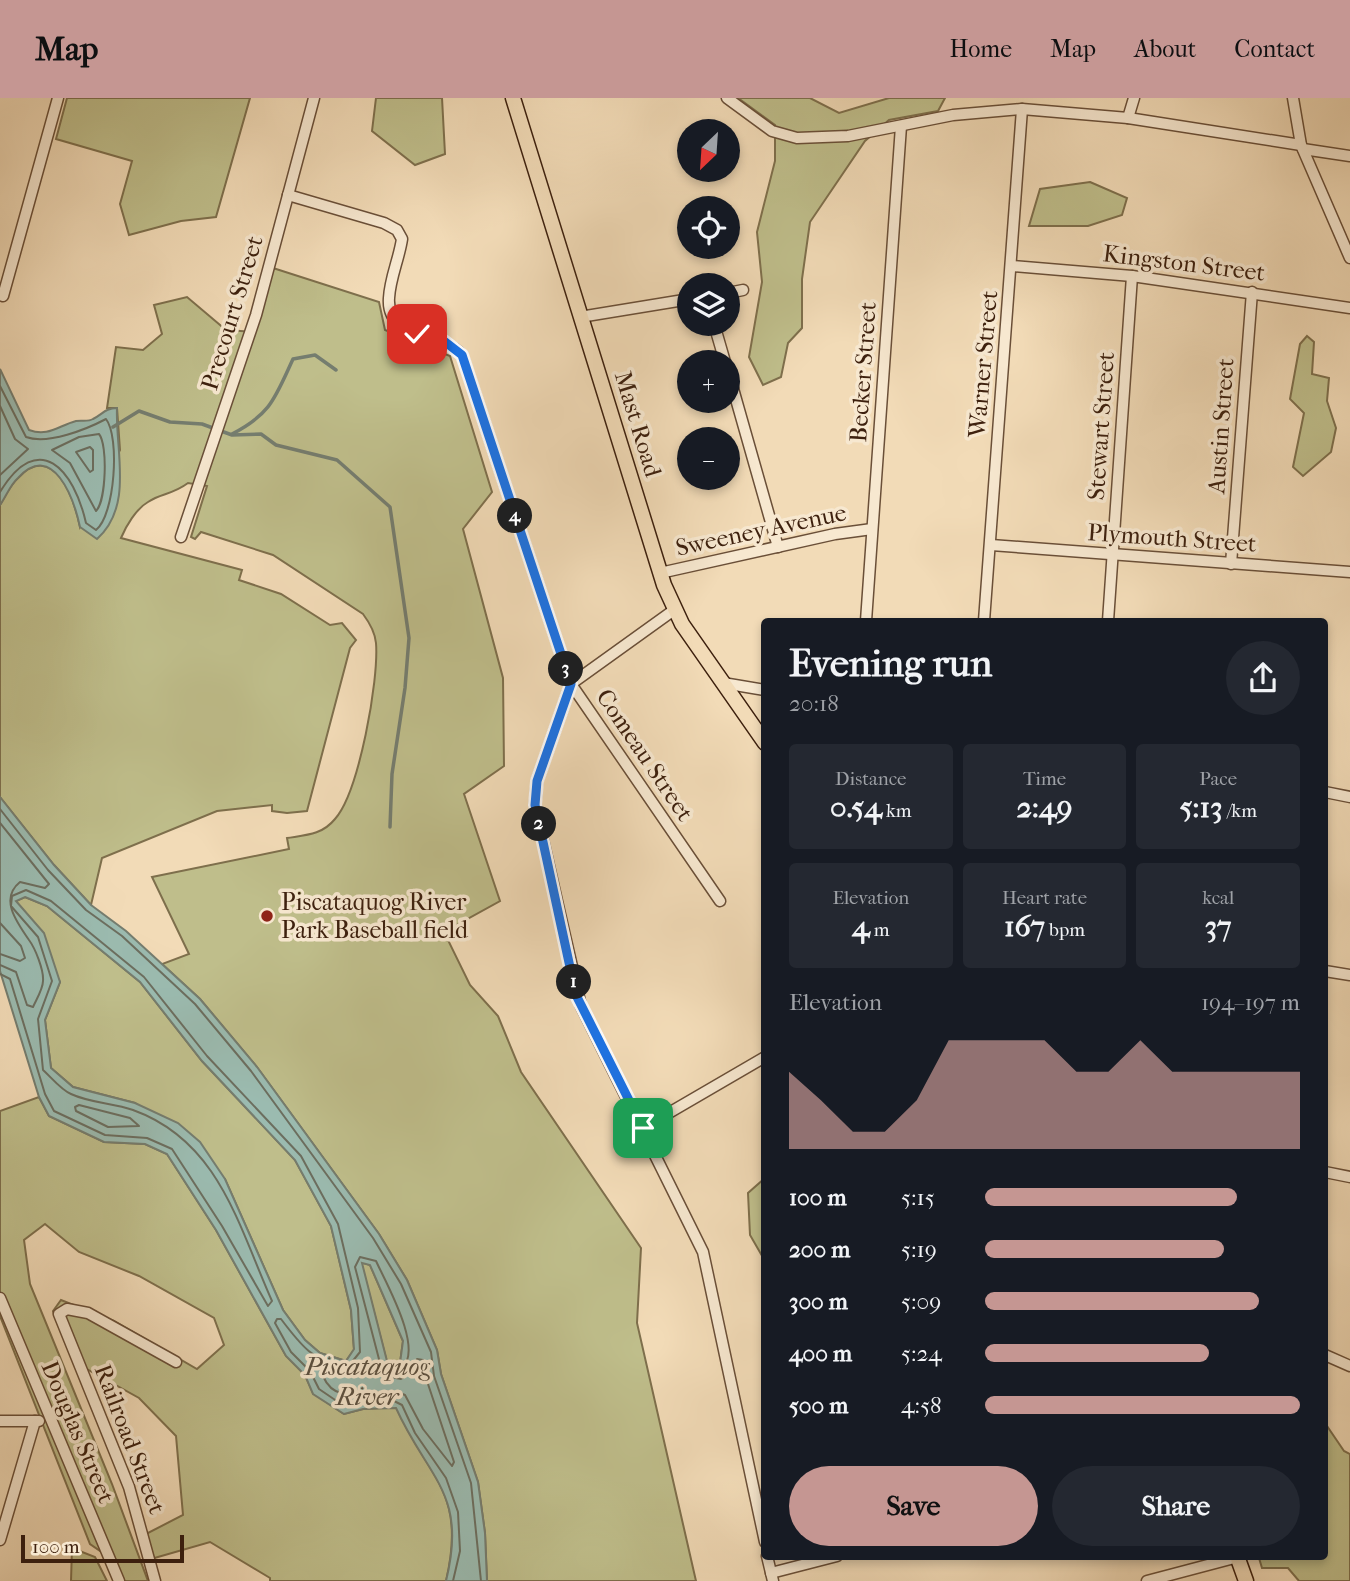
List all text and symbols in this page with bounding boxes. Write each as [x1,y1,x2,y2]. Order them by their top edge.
text: Map [35,30,98,69]
text: Home [950,35,1012,63]
text: Map [1050,35,1096,63]
text: About [1134,35,1196,63]
text: Contact [1234,35,1315,63]
north arrow [677,119,740,182]
map controls [677,119,740,490]
button: locate [677,196,740,259]
street label: Precourt Street [195,232,269,394]
street label: Kingston Street [1101,239,1267,287]
button: layers [677,273,740,336]
street label: Warner Street [963,289,1003,440]
street label: Becker Street [844,300,882,443]
pin [387,304,447,364]
icon: check [398,315,436,353]
button: + [677,350,740,413]
street label: Stewart Street [1082,350,1120,501]
street label: Austin Street [1202,357,1240,496]
street label: Mast Road [609,368,668,481]
button: − [677,427,740,490]
pin: 4 [498,498,532,534]
street label: Sweeney Avenue [673,498,849,562]
text: 4 [509,504,520,526]
street label: Plymouth Street [1087,518,1258,558]
text: Evening run [789,641,992,686]
button: share [1226,641,1300,715]
pin: 3 [548,652,584,686]
text: 3 [562,657,569,679]
street label: Comeau Street [591,684,700,827]
text: 20:18 [789,690,839,717]
text: Distance [835,768,907,790]
text: Time [1023,768,1066,790]
text: Pace [1199,768,1237,790]
text: 0.54 [830,790,882,825]
text: 2:49 [1016,790,1073,825]
text: 5:13 [1179,790,1223,825]
text: km [882,800,912,822]
text: /km [1223,800,1257,822]
pin: 2 [522,806,556,842]
text: 2 [534,812,543,834]
text: Elevation [832,887,909,909]
text: Heart rate [1002,887,1087,909]
text: kcal [1202,887,1234,909]
place label: Piscataquog River Park Baseball field [281,888,469,944]
marker: Piscataquog River Park Baseball field [259,908,275,924]
text: 4 [852,909,870,944]
text: 167 [1004,909,1045,944]
text: 37 [1205,909,1232,944]
text: m [870,919,890,941]
text: bpm [1045,919,1085,941]
pin: 1 [556,964,592,1000]
text: 1 [570,970,577,992]
text: Elevation [789,989,882,1016]
text: 194–197 m [1201,989,1300,1016]
pin [613,1098,673,1158]
icon: arrive [624,1109,662,1147]
text: 100 m [789,1184,847,1211]
text: 5:15 [901,1184,935,1211]
text: 200 m [789,1236,850,1263]
text: 5:19 [901,1236,937,1263]
text: 300 m [789,1288,848,1315]
text: 5:09 [901,1288,941,1315]
text: 400 m [789,1340,852,1367]
text: 5:24 [901,1340,942,1367]
water label: Piscataquog River [303,1351,430,1412]
street label: Douglas Street [35,1357,121,1508]
street label: Railroad Street [89,1360,171,1518]
text: 500 m [789,1392,848,1419]
text: 4:58 [901,1392,942,1419]
button: Save [789,1466,1038,1546]
button: Share [1052,1466,1300,1546]
scale bar [21,1532,184,1564]
text: 100 m [32,1536,80,1558]

